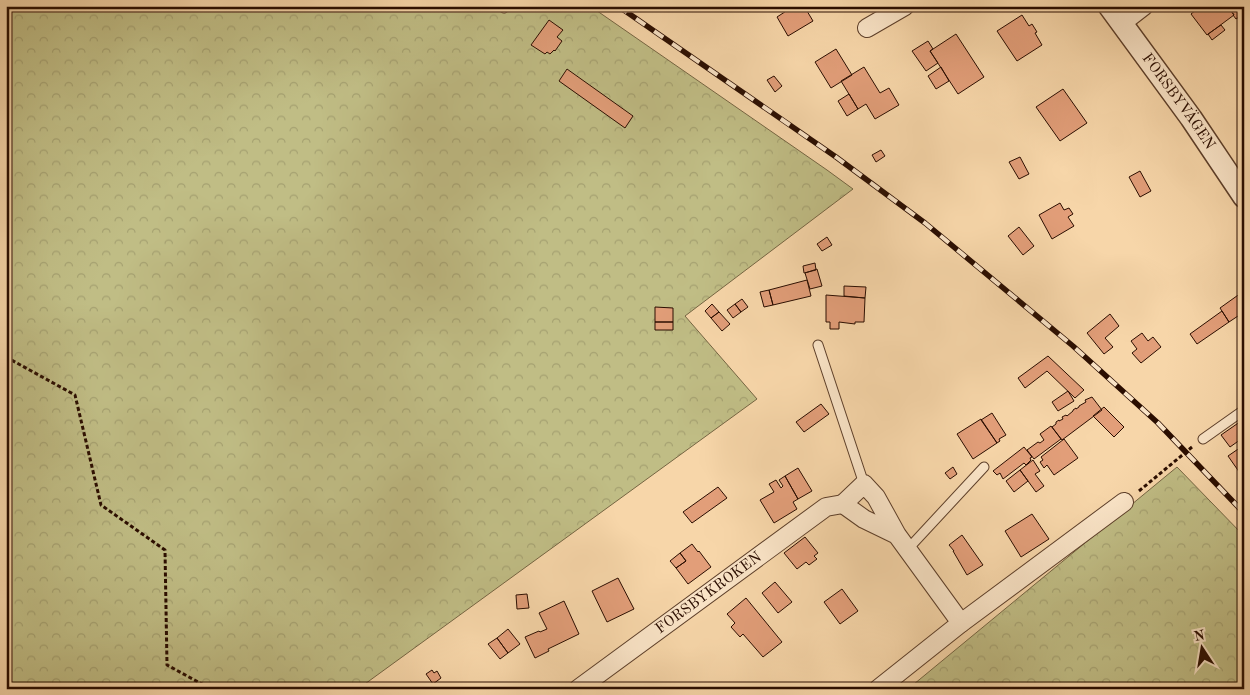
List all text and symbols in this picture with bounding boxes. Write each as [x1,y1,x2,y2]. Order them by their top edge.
street label: FORSBYVÄGEN [1139,51,1218,153]
street label: FORSBYKROKEN [653,549,765,637]
north arrow [1178,622,1228,672]
text: N [1193,628,1206,644]

